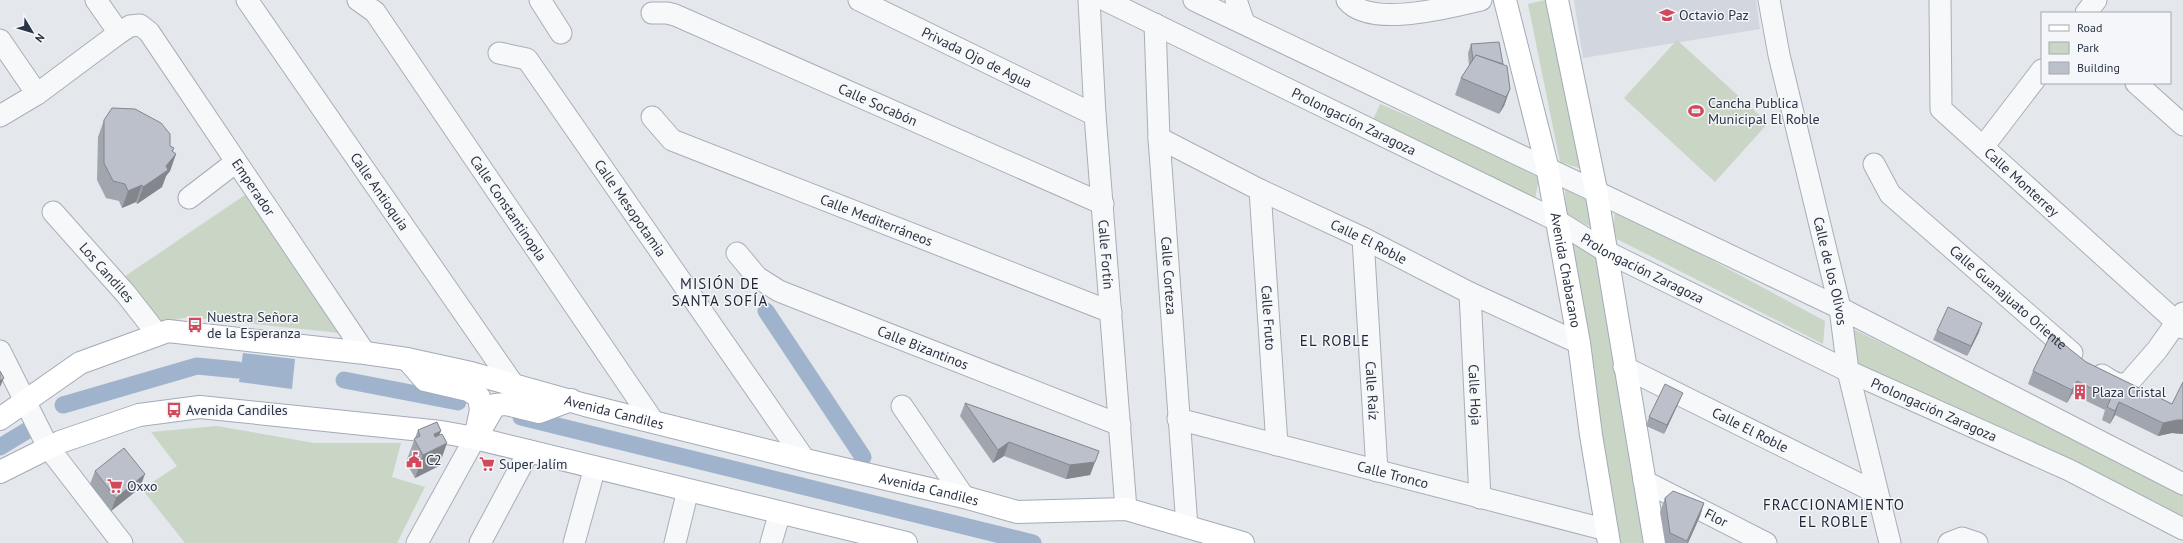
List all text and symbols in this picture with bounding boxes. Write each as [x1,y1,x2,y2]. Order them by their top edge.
school or university icon: Octavio Paz [1658,6,1676,24]
place label: Octavio Paz [1679,6,1749,24]
north arrow [12,12,52,52]
legend [2041,12,2171,84]
text: Road [2077,20,2102,35]
street label: Privada Ojo de Agua [919,23,1035,92]
text: N [32,31,48,45]
text: Park [2077,40,2099,55]
text: Building [2077,60,2120,75]
street label: Calle Socabón [835,79,920,130]
street label: Prolongación Zaragoza [1289,84,1419,159]
place label: Cancha Publica Municipal El Roble [1708,94,1820,128]
sports icon: Cancha Publica Municipal El Roble [1687,102,1705,120]
street label: Calle Monterrey [1981,144,2063,221]
street label: Calle Antioquia [346,149,413,234]
street label: Calle Constantinopla [466,152,551,265]
street label: Emperador [228,155,279,220]
street label: Calle Mesopotamia [590,156,670,260]
street label: Calle Mediterráneos [817,190,935,250]
street label: Avenida Chabacano [1547,211,1585,329]
street label: Calle El Roble [1328,215,1410,268]
street label: Calle de los Olivos [1809,215,1851,326]
street label: Calle Fortín [1094,219,1118,290]
street label: Prolongación Zaragoza [1578,229,1707,307]
street label: Calle Corteza [1157,236,1181,316]
street label: Los Candiles [75,239,138,306]
street label: Calle Guanajuato Oriente [1946,241,2071,353]
district label: MISIÓN DE SANTA SOFÍA [672,274,768,310]
street label: Calle Fruto [1257,284,1280,351]
place label: Nuestra Señora de la Esperanza [207,308,301,342]
bus stop icon: Nuestra Señora de la Esperanza [186,316,204,334]
street label: Calle Bizantinos [875,322,971,374]
district label: EL ROBLE [1300,331,1370,350]
street label: Calle Raíz [1361,361,1383,421]
street label: Calle Hoja [1464,364,1485,426]
street label: Prolongación Zaragoza [1868,373,2000,446]
building icon: Plaza Cristal [2071,383,2089,401]
place label: Plaza Cristal [2092,383,2166,401]
street label: Avenida Candiles [563,391,666,433]
bus stop icon: Avenida Candiles [165,401,183,419]
place label: Avenida Candiles [186,401,288,419]
street label: Calle El Roble [1709,403,1791,456]
public building icon: C2 [405,451,423,469]
place label: C2 [426,451,442,469]
supermarket icon: Super Jalím [478,455,496,473]
place label: Super Jalím [499,455,567,473]
street label: Calle Tronco [1355,457,1431,492]
street label: Avenida Candiles [877,469,981,510]
supermarket icon: Oxxo [106,477,124,495]
place label: Oxxo [127,477,158,495]
district label: FRACCIONAMIENTO EL ROBLE [1763,495,1905,531]
street label: Flor [1702,504,1731,531]

